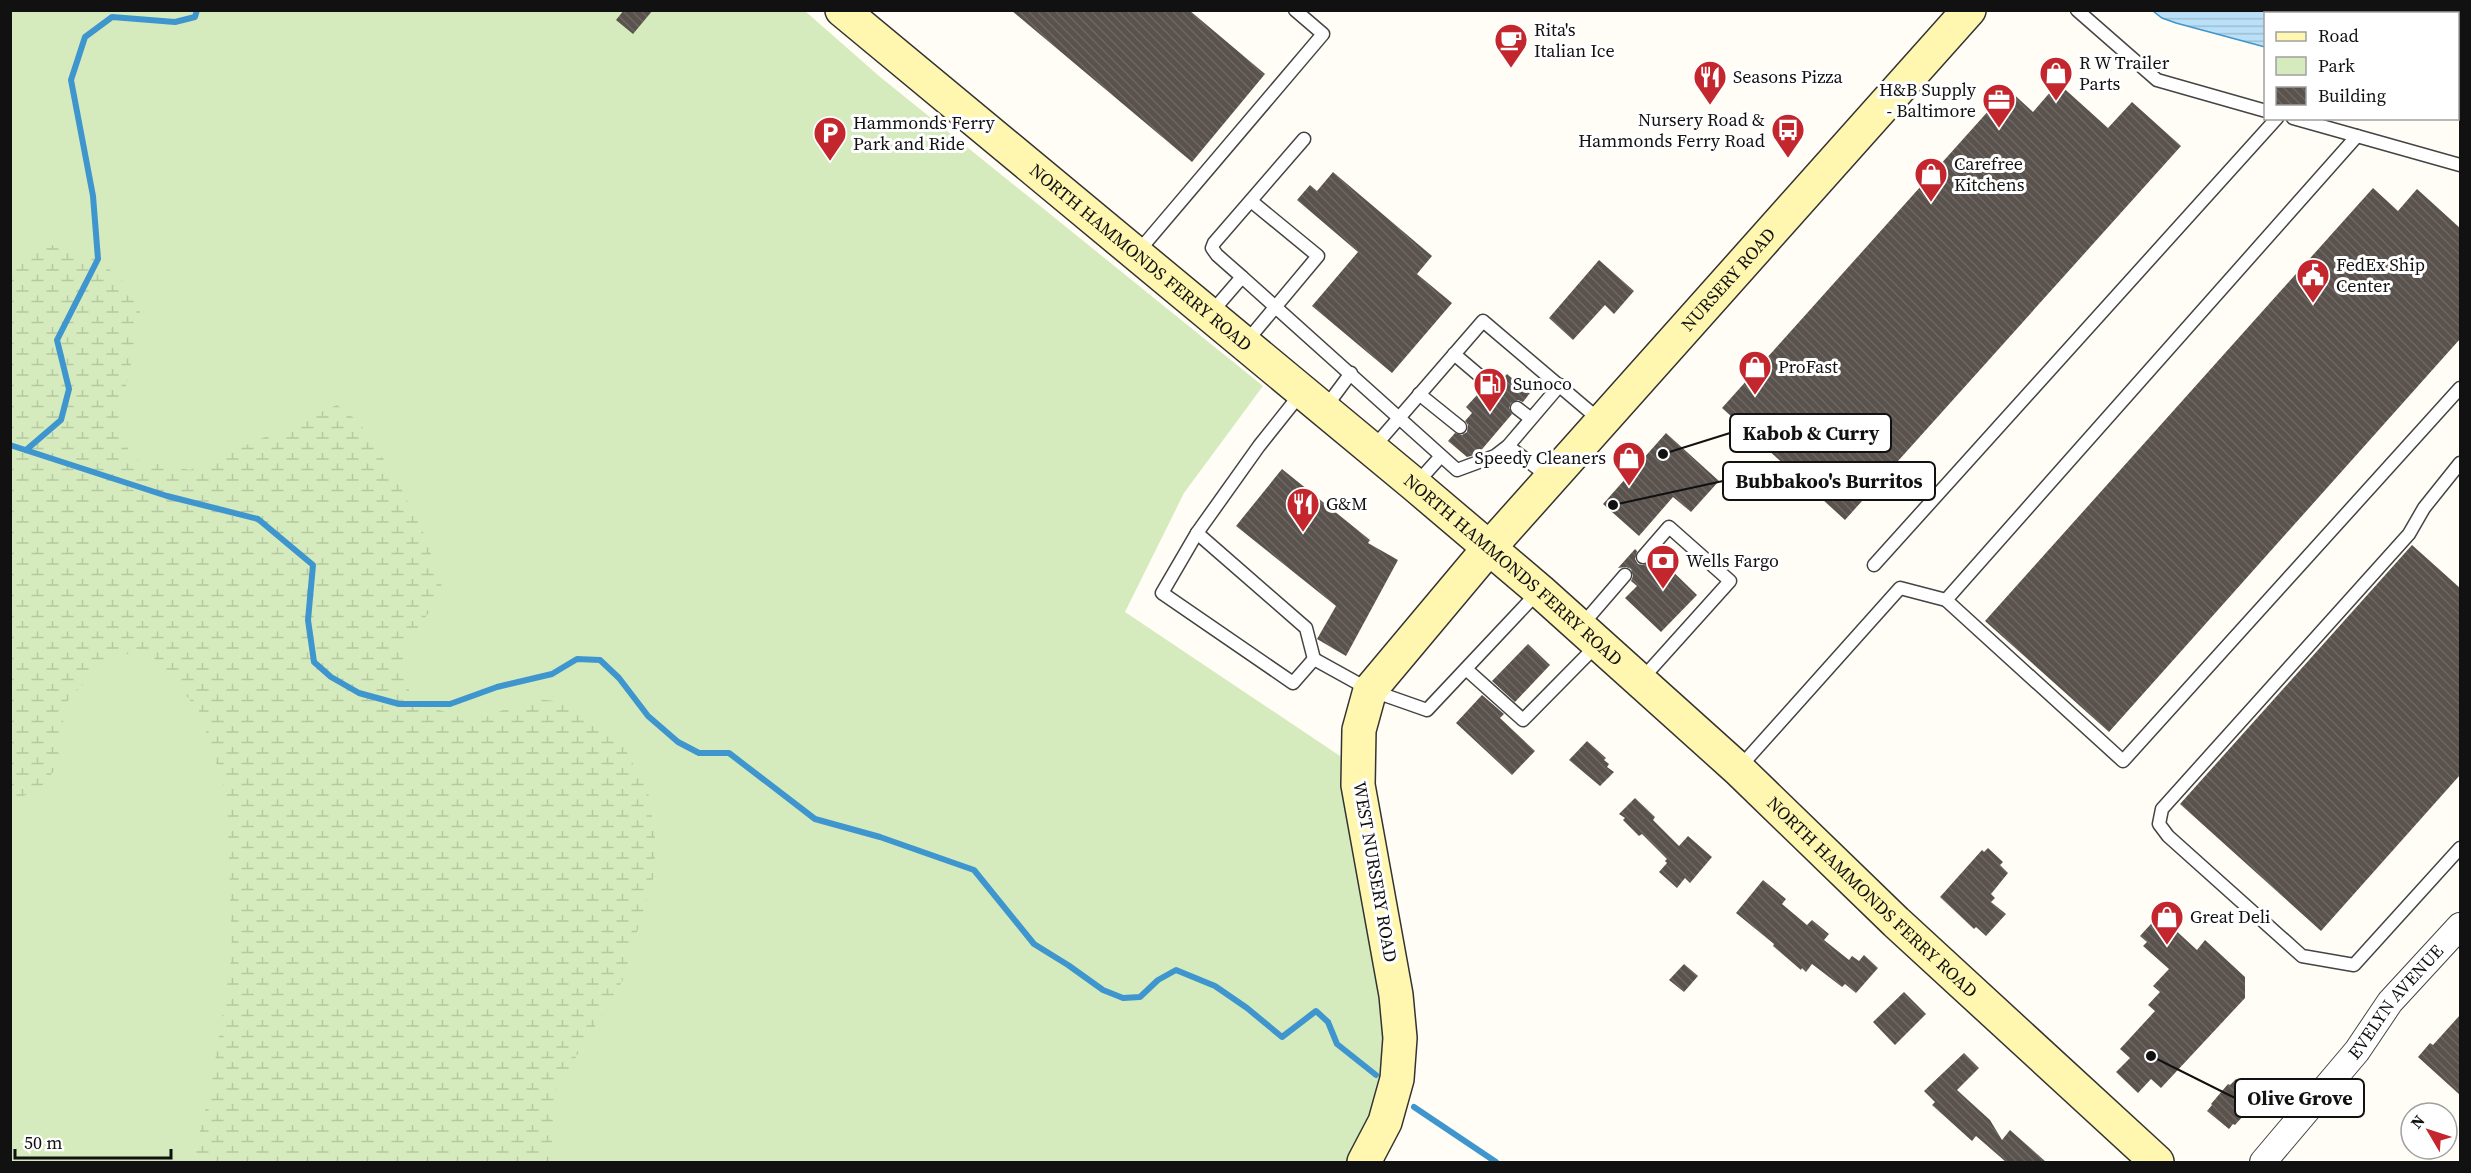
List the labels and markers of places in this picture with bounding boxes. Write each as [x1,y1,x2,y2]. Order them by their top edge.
place label: Rita's Italian Ice [1534,17,1615,63]
cafe icon: Rita's Italian Ice [1493,22,1529,69]
place label: R W Trailer Parts [2079,50,2170,96]
shop icon: R W Trailer Parts [2038,55,2074,102]
restaurant icon: Seasons Pizza [1692,59,1728,106]
place label: Seasons Pizza [1733,64,1844,89]
place label: H&B Supply - Baltimore [1879,77,1977,123]
office icon: H&B Supply - Baltimore [1981,82,2017,129]
place label: Nursery Road & Hammonds Ferry Road [1578,107,1765,153]
place label: Hammonds Ferry Park and Ride [853,110,996,156]
bus stop icon: Nursery Road & Hammonds Ferry Road [1770,112,1806,159]
parking icon: Hammonds Ferry Park and Ride [812,115,848,162]
place label: Carefree Kitchens [1954,151,2025,197]
shop icon: Carefree Kitchens [1913,156,1949,203]
place label: FedEx Ship Center [2336,252,2425,298]
public building icon: FedEx Ship Center [2295,257,2331,304]
shop icon: ProFast [1737,349,1773,396]
place label: ProFast [1778,354,1838,379]
fuel station icon: Sunoco [1472,366,1508,413]
place label: Sunoco [1513,371,1572,396]
callout: Kabob & Curry [1730,414,1891,452]
shop icon: Speedy Cleaners [1611,440,1647,487]
place label: Speedy Cleaners [1475,445,1606,470]
callout: Bubbakoo's Burritos [1723,462,1935,500]
restaurant icon: G&M [1285,486,1321,533]
place label: G&M [1326,491,1367,516]
bank icon: Wells Fargo [1645,543,1681,590]
place label: Wells Fargo [1686,548,1779,573]
shop icon: Great Deli [2149,899,2185,946]
place label: Great Deli [2190,904,2270,929]
callout: Olive Grove [2235,1079,2364,1117]

